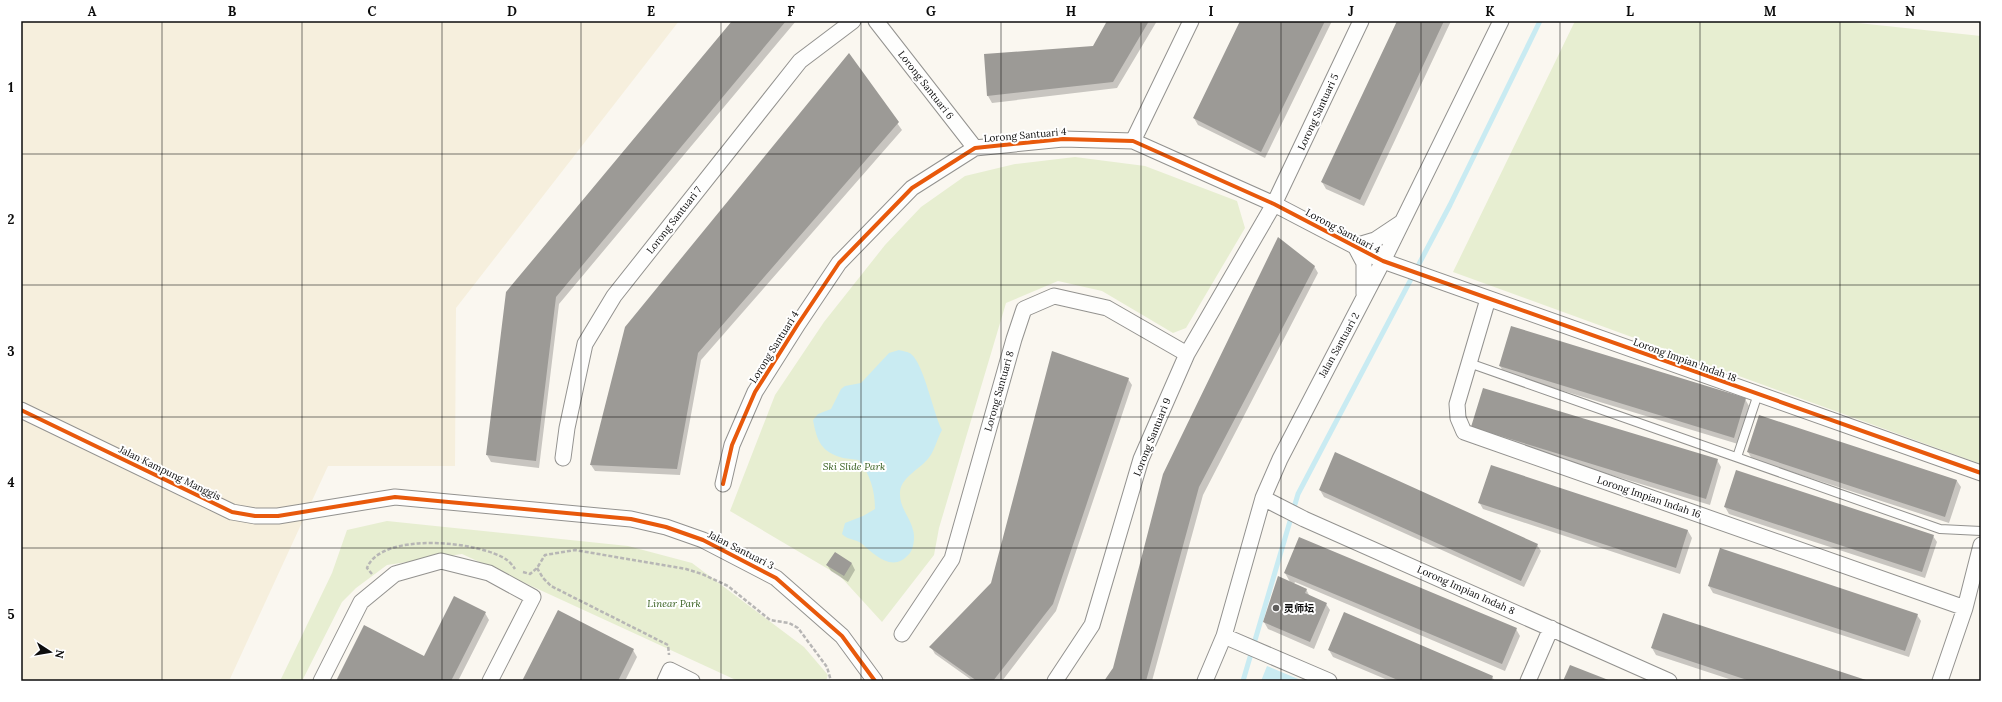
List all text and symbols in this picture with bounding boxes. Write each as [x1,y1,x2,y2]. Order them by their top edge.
text: A [88,3,97,20]
text: B [228,3,237,20]
text: C [368,3,377,20]
text: D [507,3,517,20]
text: E [647,3,655,20]
text: F [787,3,795,20]
text: G [926,3,936,20]
text: H [1066,3,1076,20]
text: I [1208,3,1214,20]
text: J [1348,3,1354,20]
text: K [1485,3,1495,20]
text: L [1626,3,1634,20]
text: M [1764,3,1777,20]
text: N [1905,3,1915,20]
street label: Lorong Santuari 6 [895,48,957,122]
street label: Lorong Santuari 5 [1295,72,1341,152]
text: 1 [8,79,14,96]
street label: Lorong Santuari 4 [983,125,1067,145]
street label: Lorong Santuari 7 [644,183,705,256]
street label: Lorong Santuari 4 [1303,206,1383,256]
text: 2 [8,211,15,228]
street label: Lorong Santuari 4 [747,308,802,386]
street label: Jalan Santuari 2 [1315,310,1362,381]
street label: Lorong Impian Indah 18 [1631,335,1739,385]
text: 3 [7,343,15,360]
street label: Lorong Santuari 8 [981,349,1017,433]
street label: Lorong Santuari 9 [1130,396,1174,478]
street label: Jalan Kampung Manggis [116,442,223,503]
park label: Ski Slide Park [823,460,885,473]
street label: Lorong Impian Indah 16 [1595,473,1703,521]
text: 4 [7,474,15,491]
street label: Jalan Santuari 3 [705,527,777,572]
street label: Lorong Impian Indah 8 [1415,563,1517,618]
park label: Linear Park [647,597,701,610]
place label: 灵师坛 [1284,602,1314,615]
marker: 灵师坛 [1271,603,1281,613]
text: 5 [7,606,15,623]
north arrow [30,632,70,672]
text: N [52,648,68,660]

